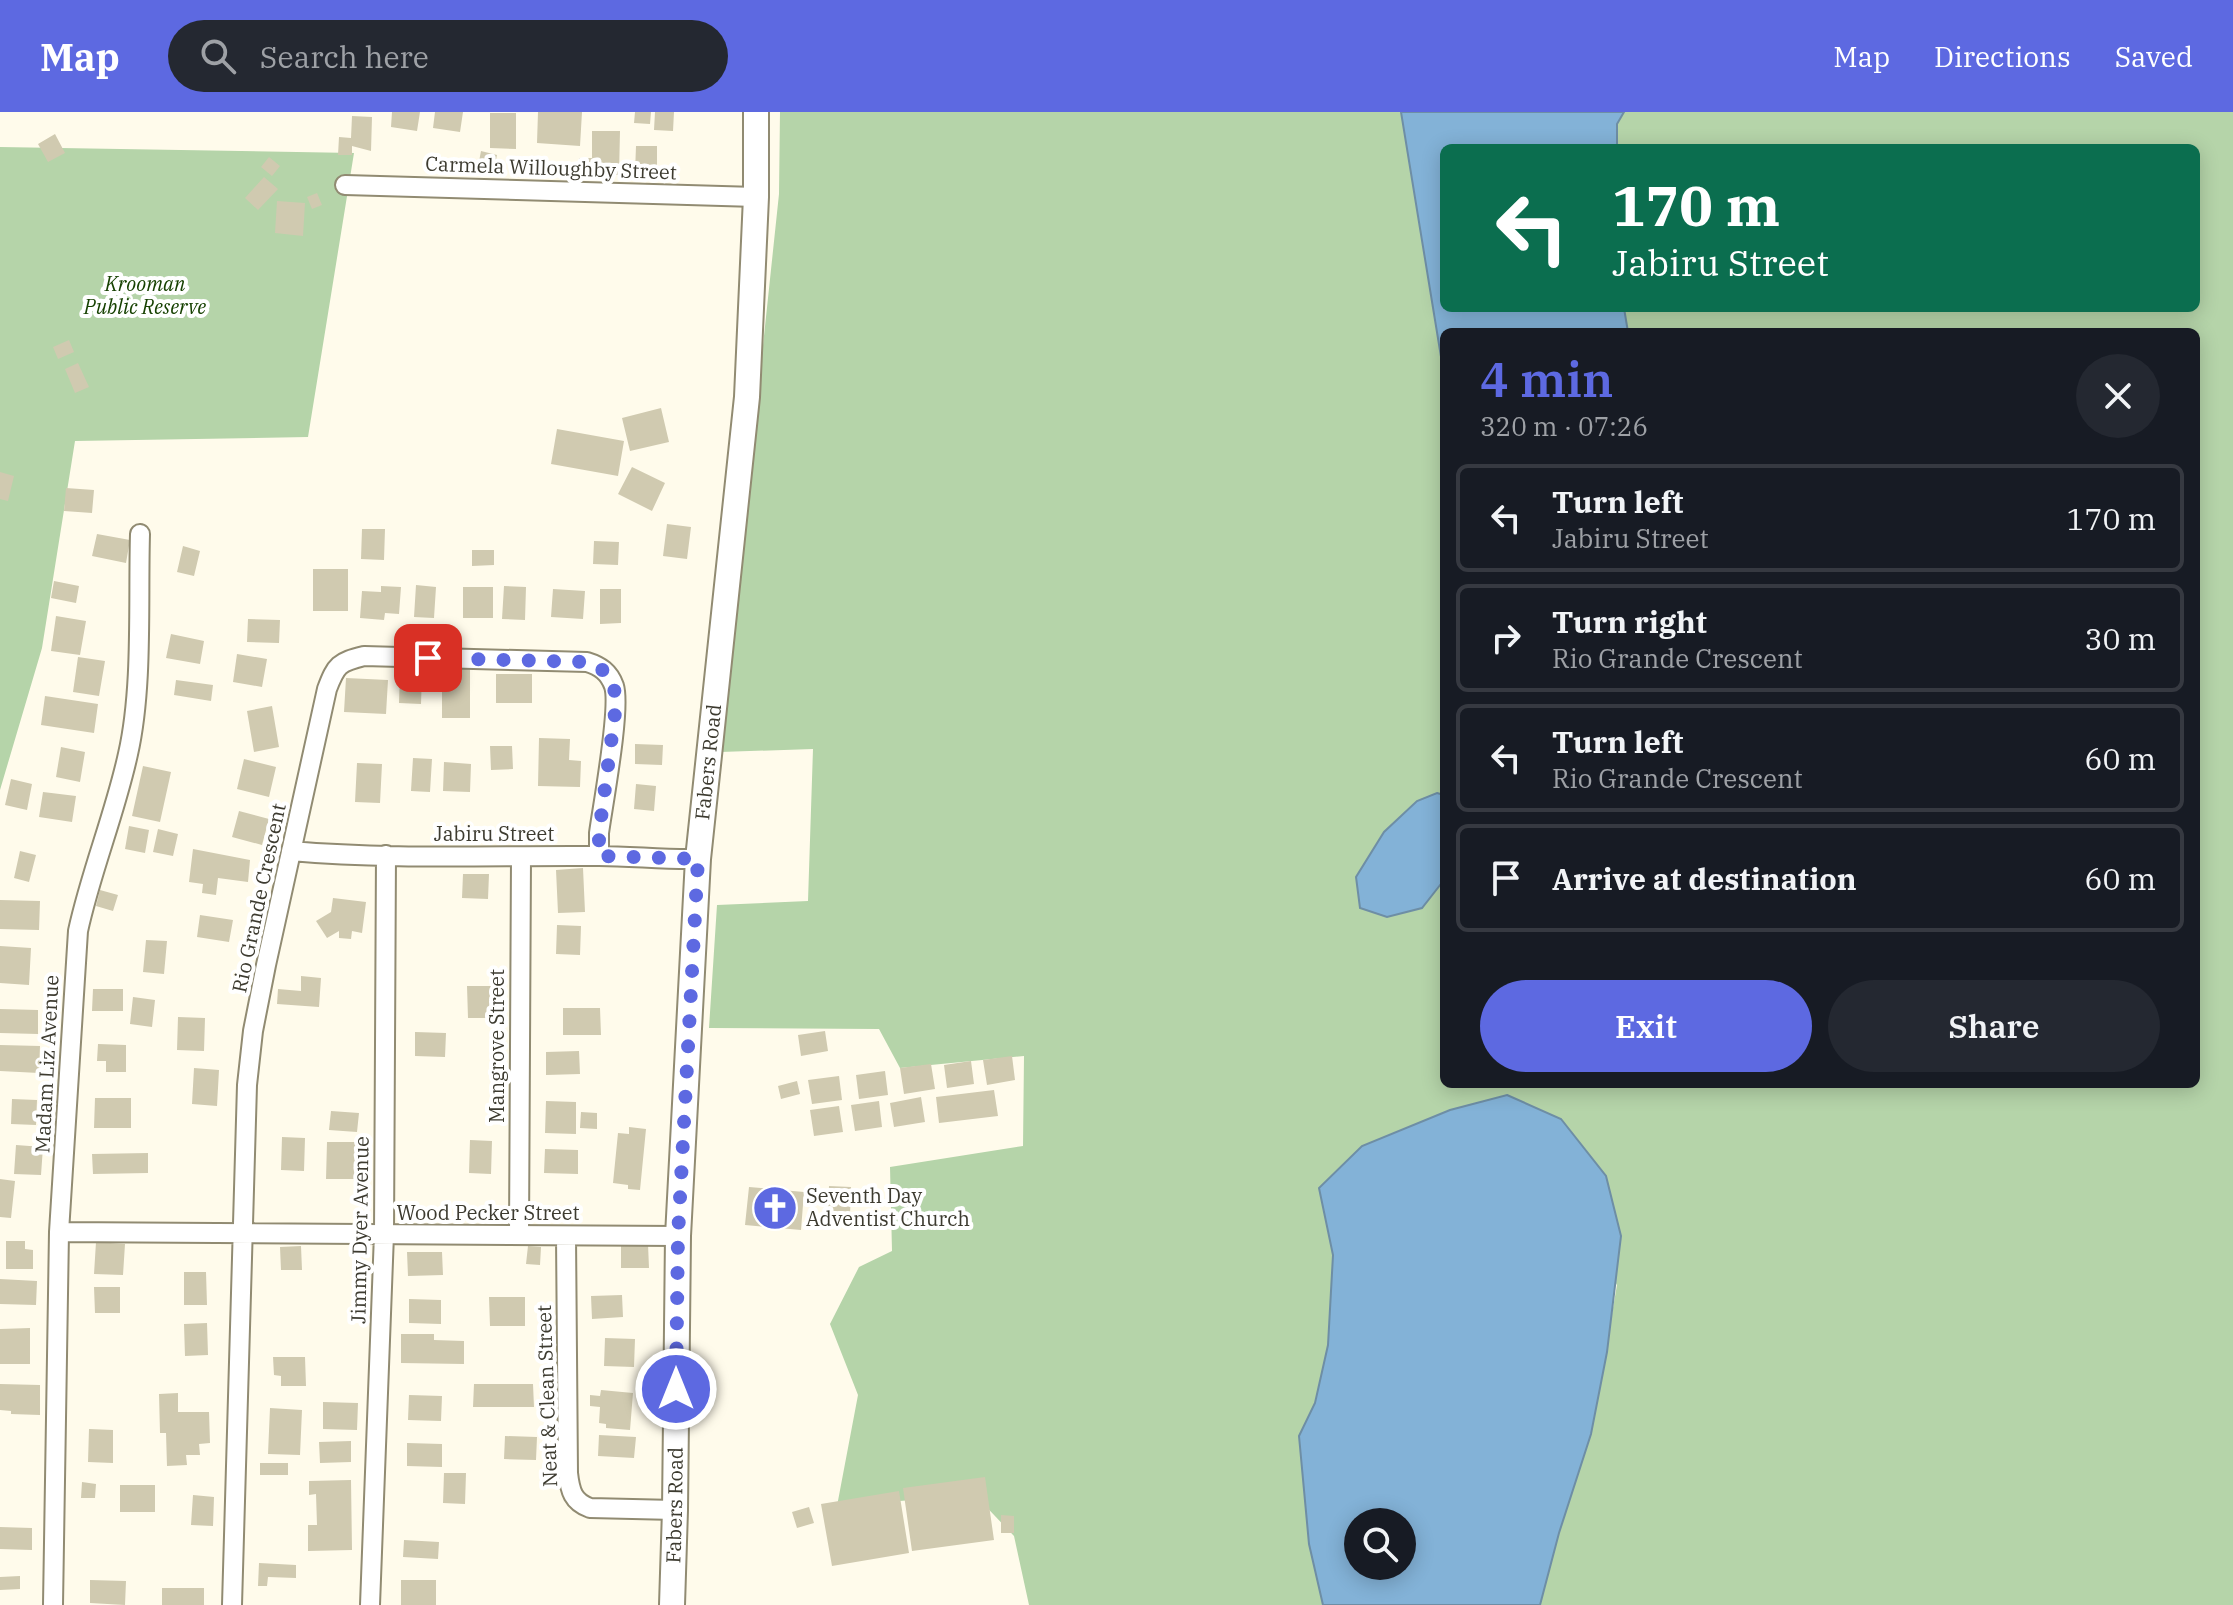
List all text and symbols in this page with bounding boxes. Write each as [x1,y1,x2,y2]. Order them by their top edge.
search box [168,20,728,92]
text: Map [40,32,120,81]
icon: search [196,34,240,78]
text: Search here [260,37,429,76]
text: Map [1833,38,1890,75]
text: Directions [1934,38,2071,75]
text: Saved [2115,38,2193,75]
street label: Carmela Willoughby Street [425,150,677,185]
text: 170 m [1612,169,1780,241]
icon: left [1480,176,1584,280]
text: Jabiru Street [1612,239,1829,286]
park label: Krooman Public Reserve [83,270,206,320]
text: 4 min [1480,348,1613,410]
button: close [2076,354,2160,438]
text: 320 m · 07:26 [1480,409,1648,443]
text: Turn left [1552,482,1684,521]
icon: left [1484,496,1528,540]
text: 170 m [2066,499,2156,538]
text: Jabiru Street [1552,521,1709,555]
text: Turn right [1552,602,1707,641]
icon: right [1484,616,1528,660]
text: 30 m [2084,619,2156,658]
pin [394,624,462,692]
icon: arrive [406,636,450,680]
text: Rio Grande Crescent [1552,641,1803,675]
street label: Fabers Road [688,703,727,821]
text: Turn left [1552,722,1684,761]
icon: left [1484,736,1528,780]
text: 60 m [2084,739,2156,778]
text: Rio Grande Crescent [1552,761,1803,795]
street label: Rio Grande Crescent [225,801,292,995]
street label: Jabiru Street [434,820,554,847]
icon: arrive [1484,856,1528,900]
text: Arrive at destination [1552,859,1857,898]
text: 60 m [2084,859,2156,898]
street label: Mangrove Street [483,969,510,1123]
street label: Madam Liz Avenue [28,974,65,1154]
button: Exit [1480,980,1812,1072]
button: Share [1828,980,2160,1072]
street label: Jimmy Dyer Avenue [344,1136,375,1324]
place label: Seventh Day Adventist Church [806,1182,970,1232]
church icon: Seventh Day Adventist Church [751,1184,799,1232]
street label: Wood Pecker Street [396,1199,580,1226]
street label: Neat & Clean Street [530,1305,563,1487]
position arrow [634,1347,718,1431]
street label: Fabers Road [659,1447,689,1564]
map controls [1344,1508,1416,1580]
button: search [1344,1508,1416,1580]

